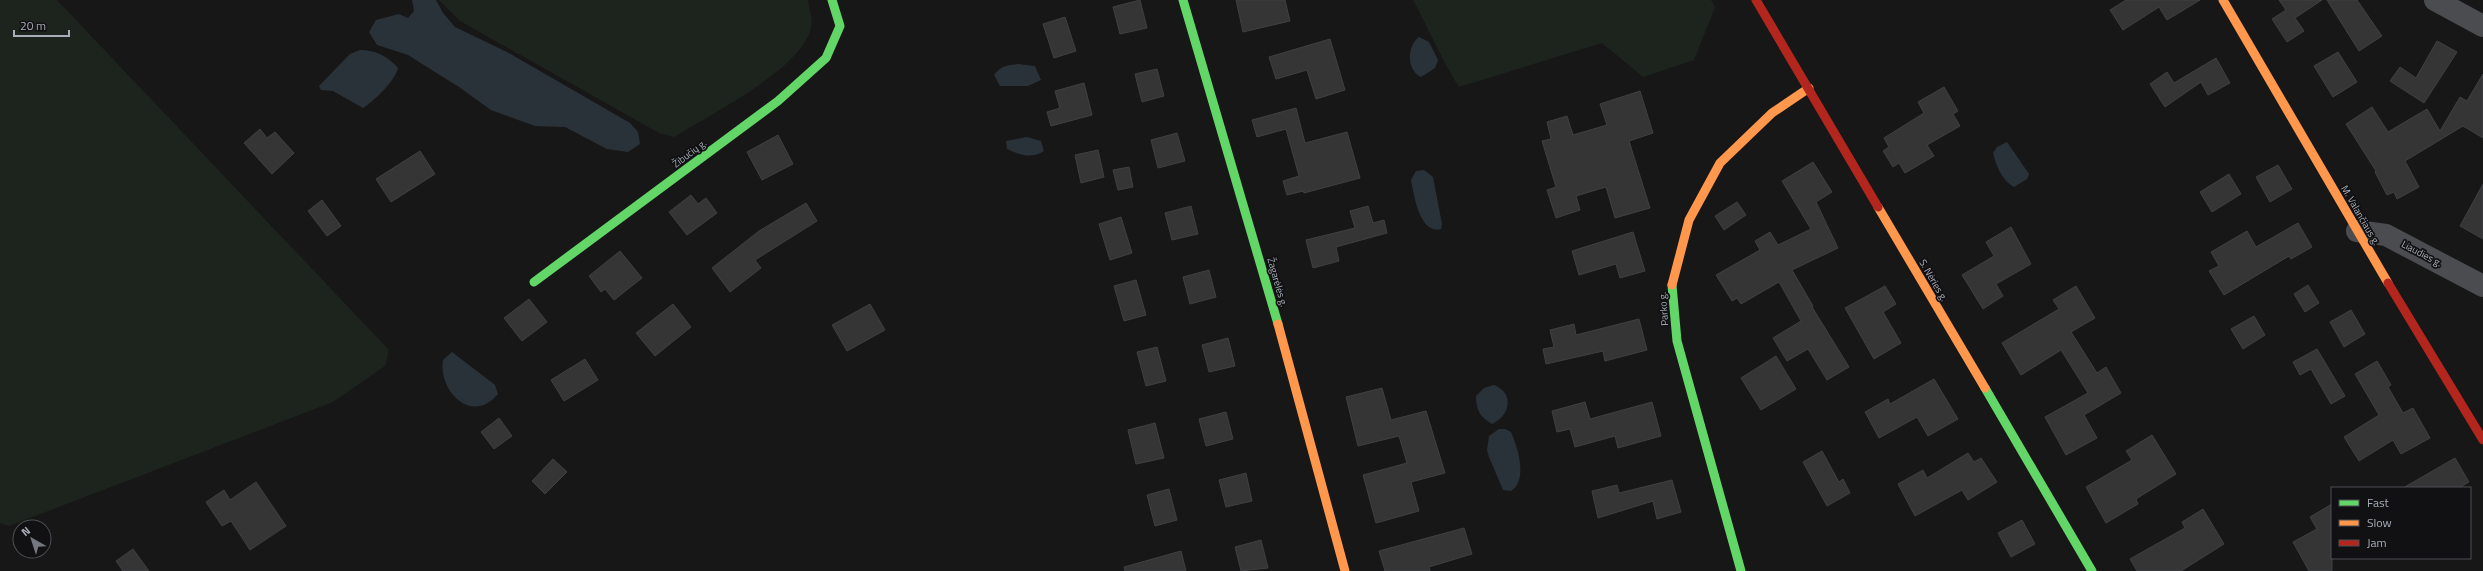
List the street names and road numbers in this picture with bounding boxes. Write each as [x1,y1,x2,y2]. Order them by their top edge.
street label: Žibučių g. [669,136,710,171]
street label: M. Valančiaus g. [2337,182,2384,248]
street label: Liaudies g. [2399,236,2445,270]
street label: Žagarėlės g. [1263,256,1292,308]
street label: S. Nėries g. [1915,256,1952,304]
street label: Parko g. [1655,292,1672,326]

